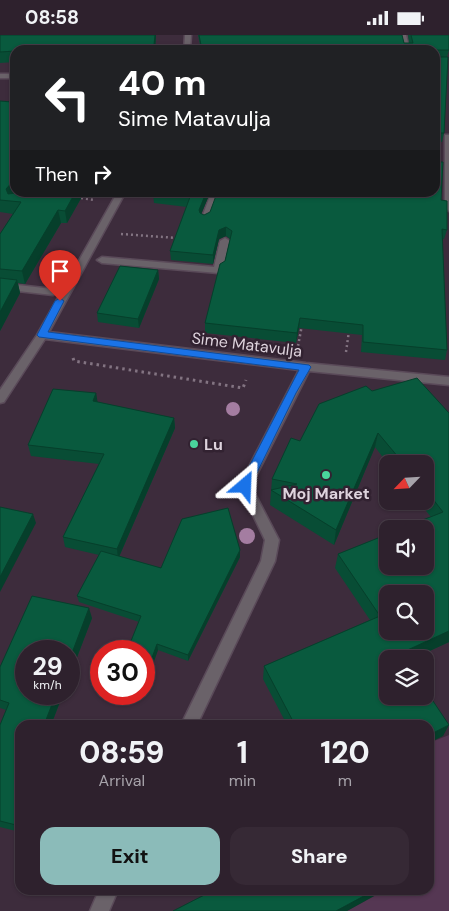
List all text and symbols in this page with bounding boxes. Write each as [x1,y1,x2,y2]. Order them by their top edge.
text: 08:58 [25,5,79,30]
text: 40 m [118,60,207,106]
icon: left [35,65,100,130]
text: Sime Matavulja [118,104,271,133]
icon: right [88,160,116,188]
text: Then [35,162,78,187]
pin [39,250,81,301]
icon: arrive [46,257,74,285]
street label: Sime Matavulja [191,327,303,362]
place label: Lu [204,434,223,455]
marker: Lu [188,438,200,450]
north arrow [379,455,434,510]
map controls [379,455,434,705]
position arrow [218,459,270,511]
marker: Moj Market [320,469,332,481]
place label: Moj Market [282,483,370,504]
button: sound [379,520,434,575]
button: search [379,585,434,640]
speed limit sign: 30 [90,640,155,705]
text: 29 [32,650,63,683]
button: layers [379,650,434,705]
text: km/h [33,677,62,693]
text: 08:59 [79,733,164,772]
text: 1 [237,733,248,772]
text: 120 [320,733,370,772]
text: Arrival [99,770,145,791]
text: min [229,770,256,791]
text: m [338,770,352,791]
button: Exit [40,827,220,885]
button: Share [230,827,409,885]

